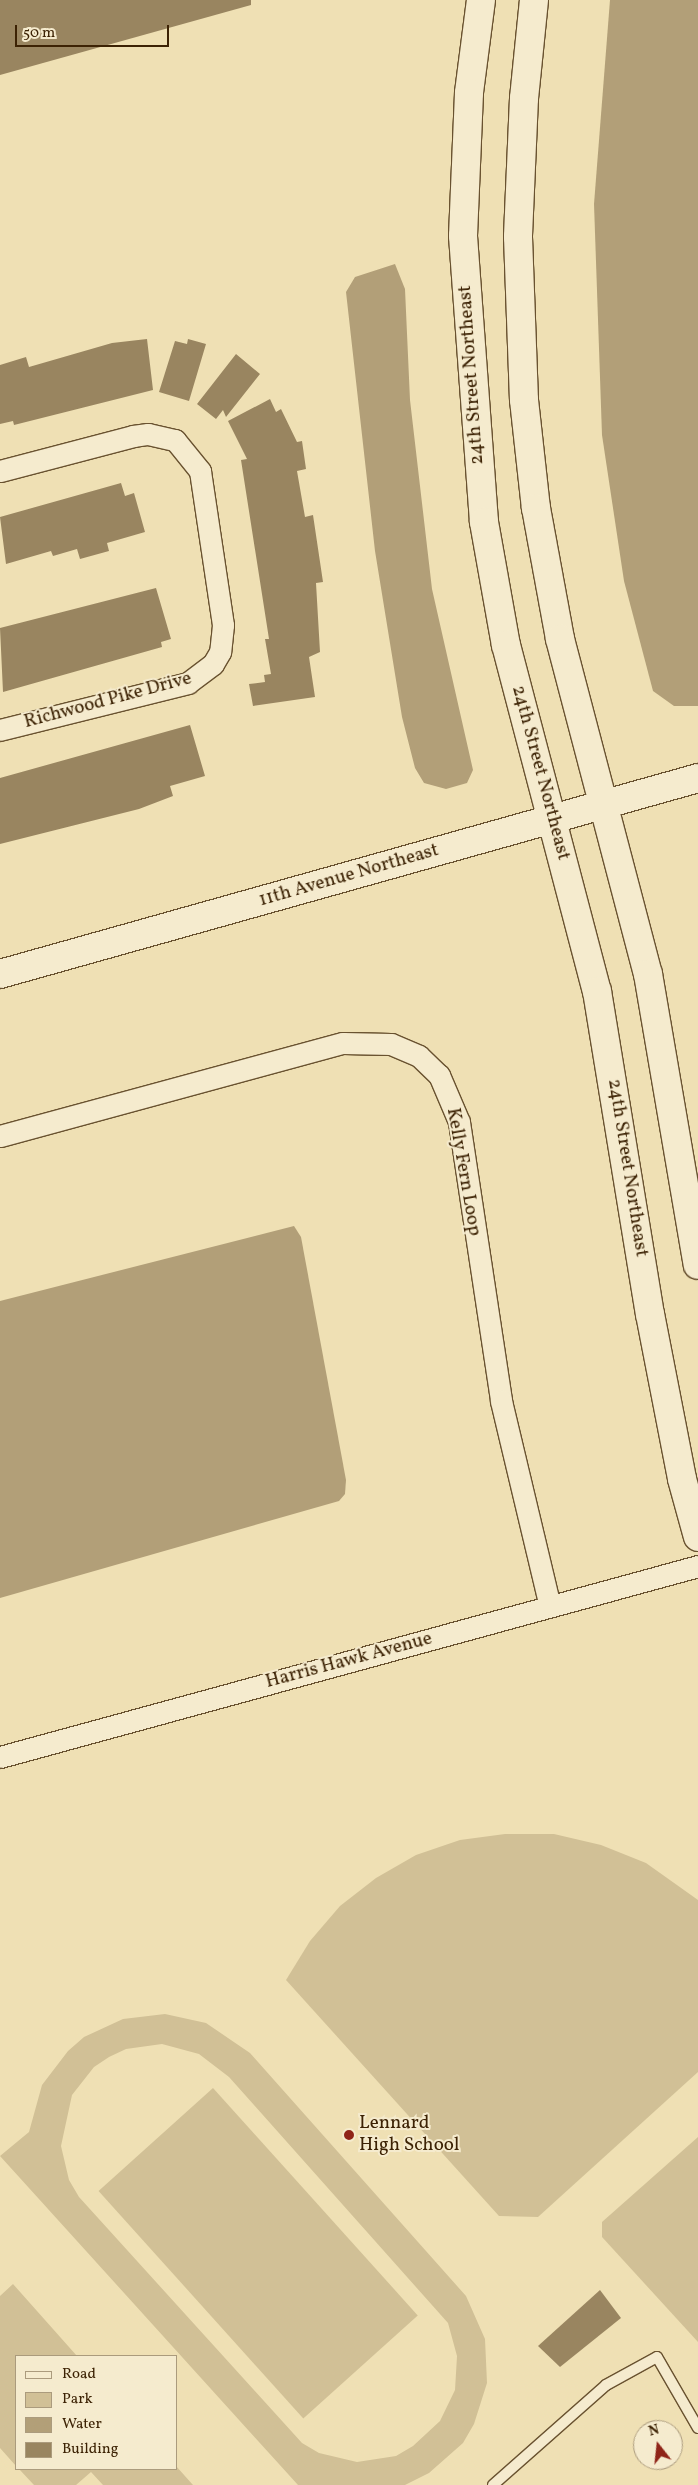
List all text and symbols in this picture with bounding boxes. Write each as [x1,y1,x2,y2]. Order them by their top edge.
scale bar [18,15,171,47]
text: 50 m [23,23,55,44]
street label: 24th Street Northeast [454,285,490,465]
street label: Richwood Pike Drive [22,668,194,734]
street label: 24th Street Northeast [506,683,574,863]
street label: 11th Avenue Northeast [257,839,441,913]
street label: 24th Street Northeast [602,1077,652,1259]
street label: Kelly Fern Loop [440,1106,486,1238]
street label: Harris Hawk Avenue [263,1628,435,1694]
place label: Lennard High School [359,2113,459,2157]
marker: Lennard High School [343,2129,355,2141]
legend [15,2355,178,2470]
text: Road [62,2364,96,2385]
text: Park [62,2389,93,2410]
text: Water [62,2414,102,2435]
north arrow [633,2420,683,2470]
text: N [646,2421,662,2442]
text: Building [62,2439,118,2460]

